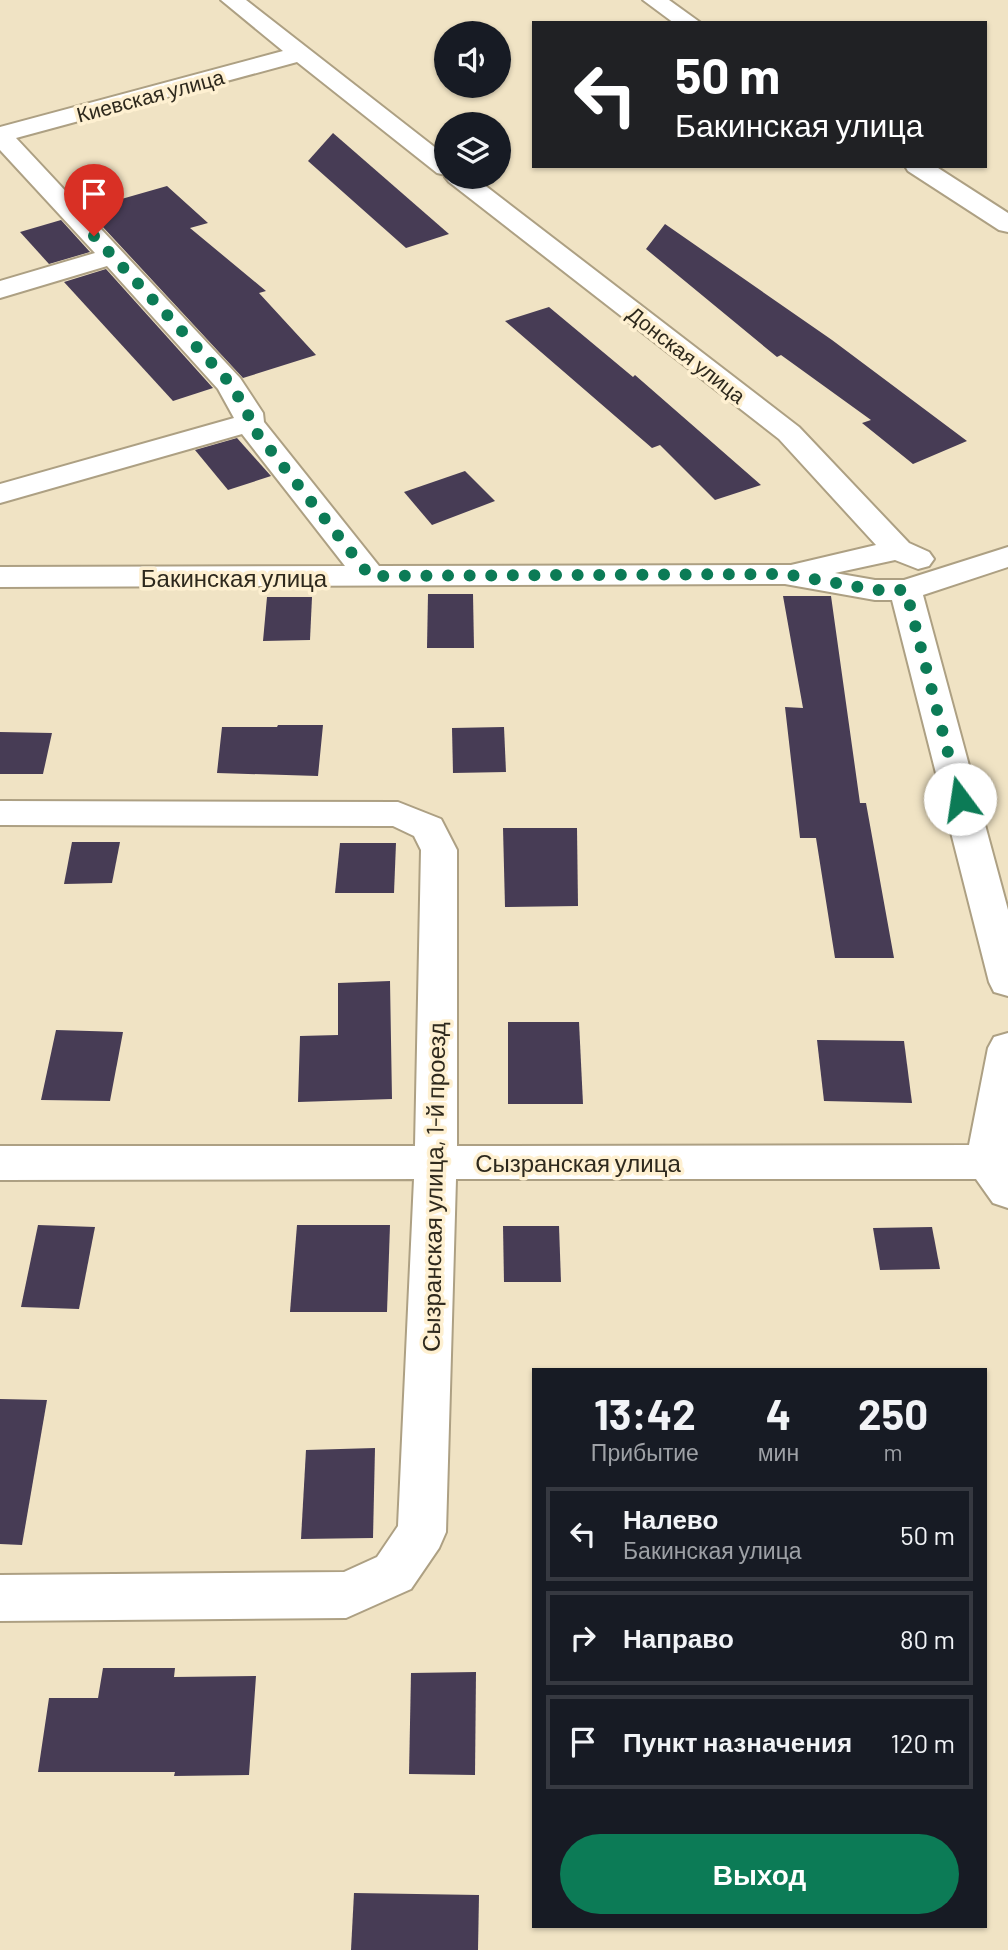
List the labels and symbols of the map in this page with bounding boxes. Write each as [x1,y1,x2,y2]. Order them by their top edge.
street label: Киевская улица [73,63,227,127]
pin [64,164,124,236]
street label: Донская улица [623,300,751,408]
street label: Бакинская улица [141,563,328,592]
position arrow [923,762,997,836]
street label: Сызранская улица, 1-й проезд [416,1022,450,1352]
street label: Сызранская улица [475,1148,681,1177]

